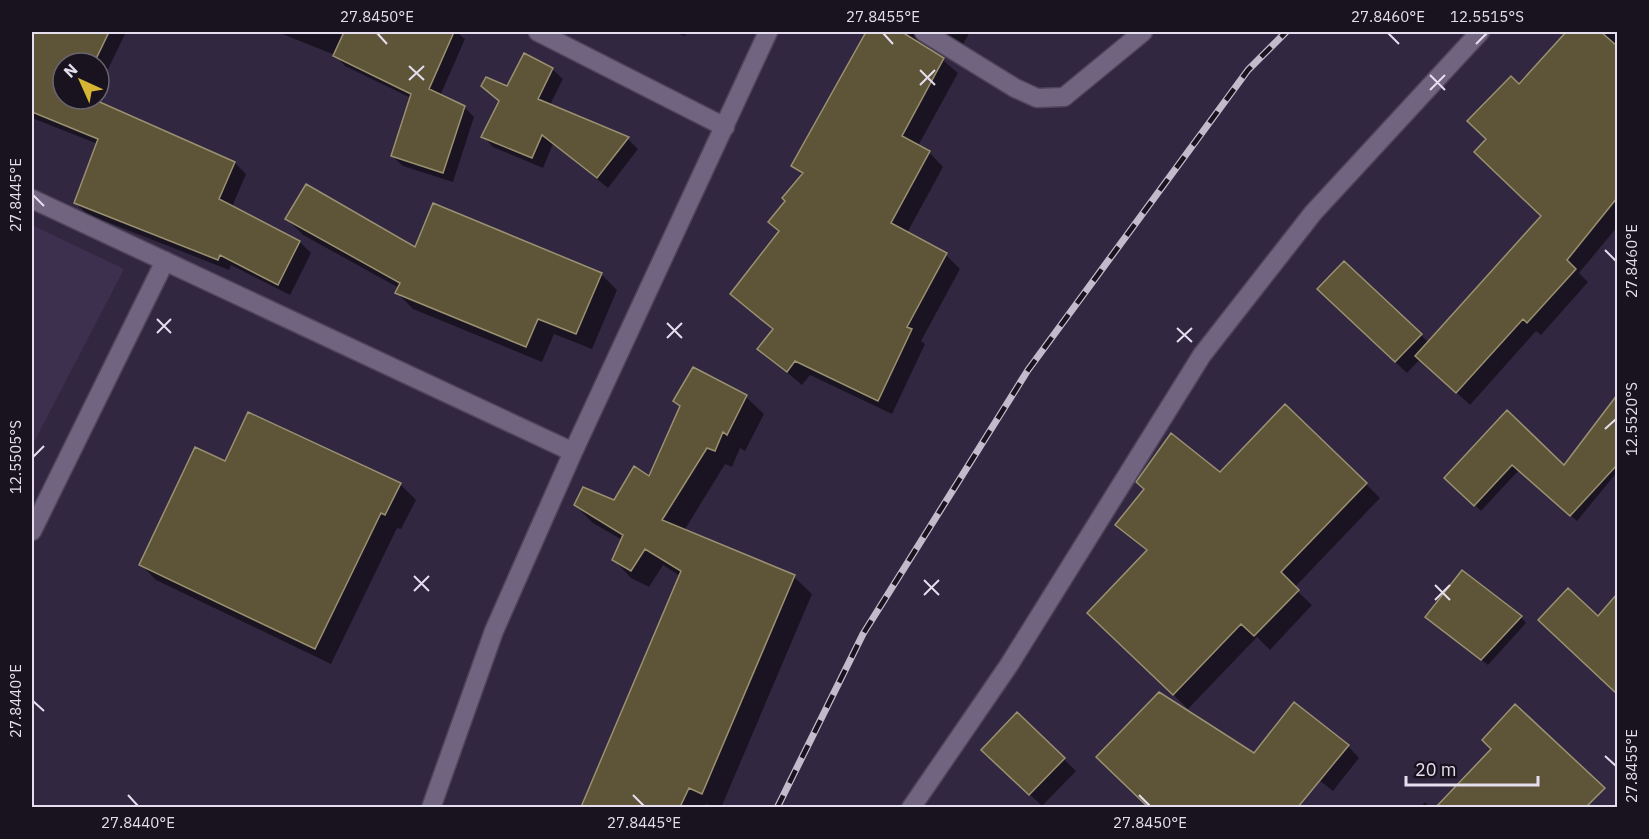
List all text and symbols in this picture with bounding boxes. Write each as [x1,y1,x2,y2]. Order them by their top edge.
text: 27.8450°E [340,7,414,26]
text: 27.8455°E [846,7,920,26]
text: 27.8460°E [1351,7,1425,26]
text: 12.5515°S [1450,7,1524,26]
north arrow [51,51,111,111]
text: N [59,59,82,82]
text: 27.8445°E [6,158,25,232]
text: 27.8460°E [1622,224,1641,298]
text: 12.5520°S [1622,382,1641,456]
text: 12.5505°S [6,420,25,494]
text: 27.8440°E [6,664,25,738]
text: 27.8455°E [1622,729,1641,803]
scale bar [1406,749,1538,787]
text: 20 m [1415,758,1457,781]
text: 27.8440°E [101,813,175,832]
text: 27.8445°E [607,813,681,832]
text: 27.8450°E [1113,813,1187,832]

